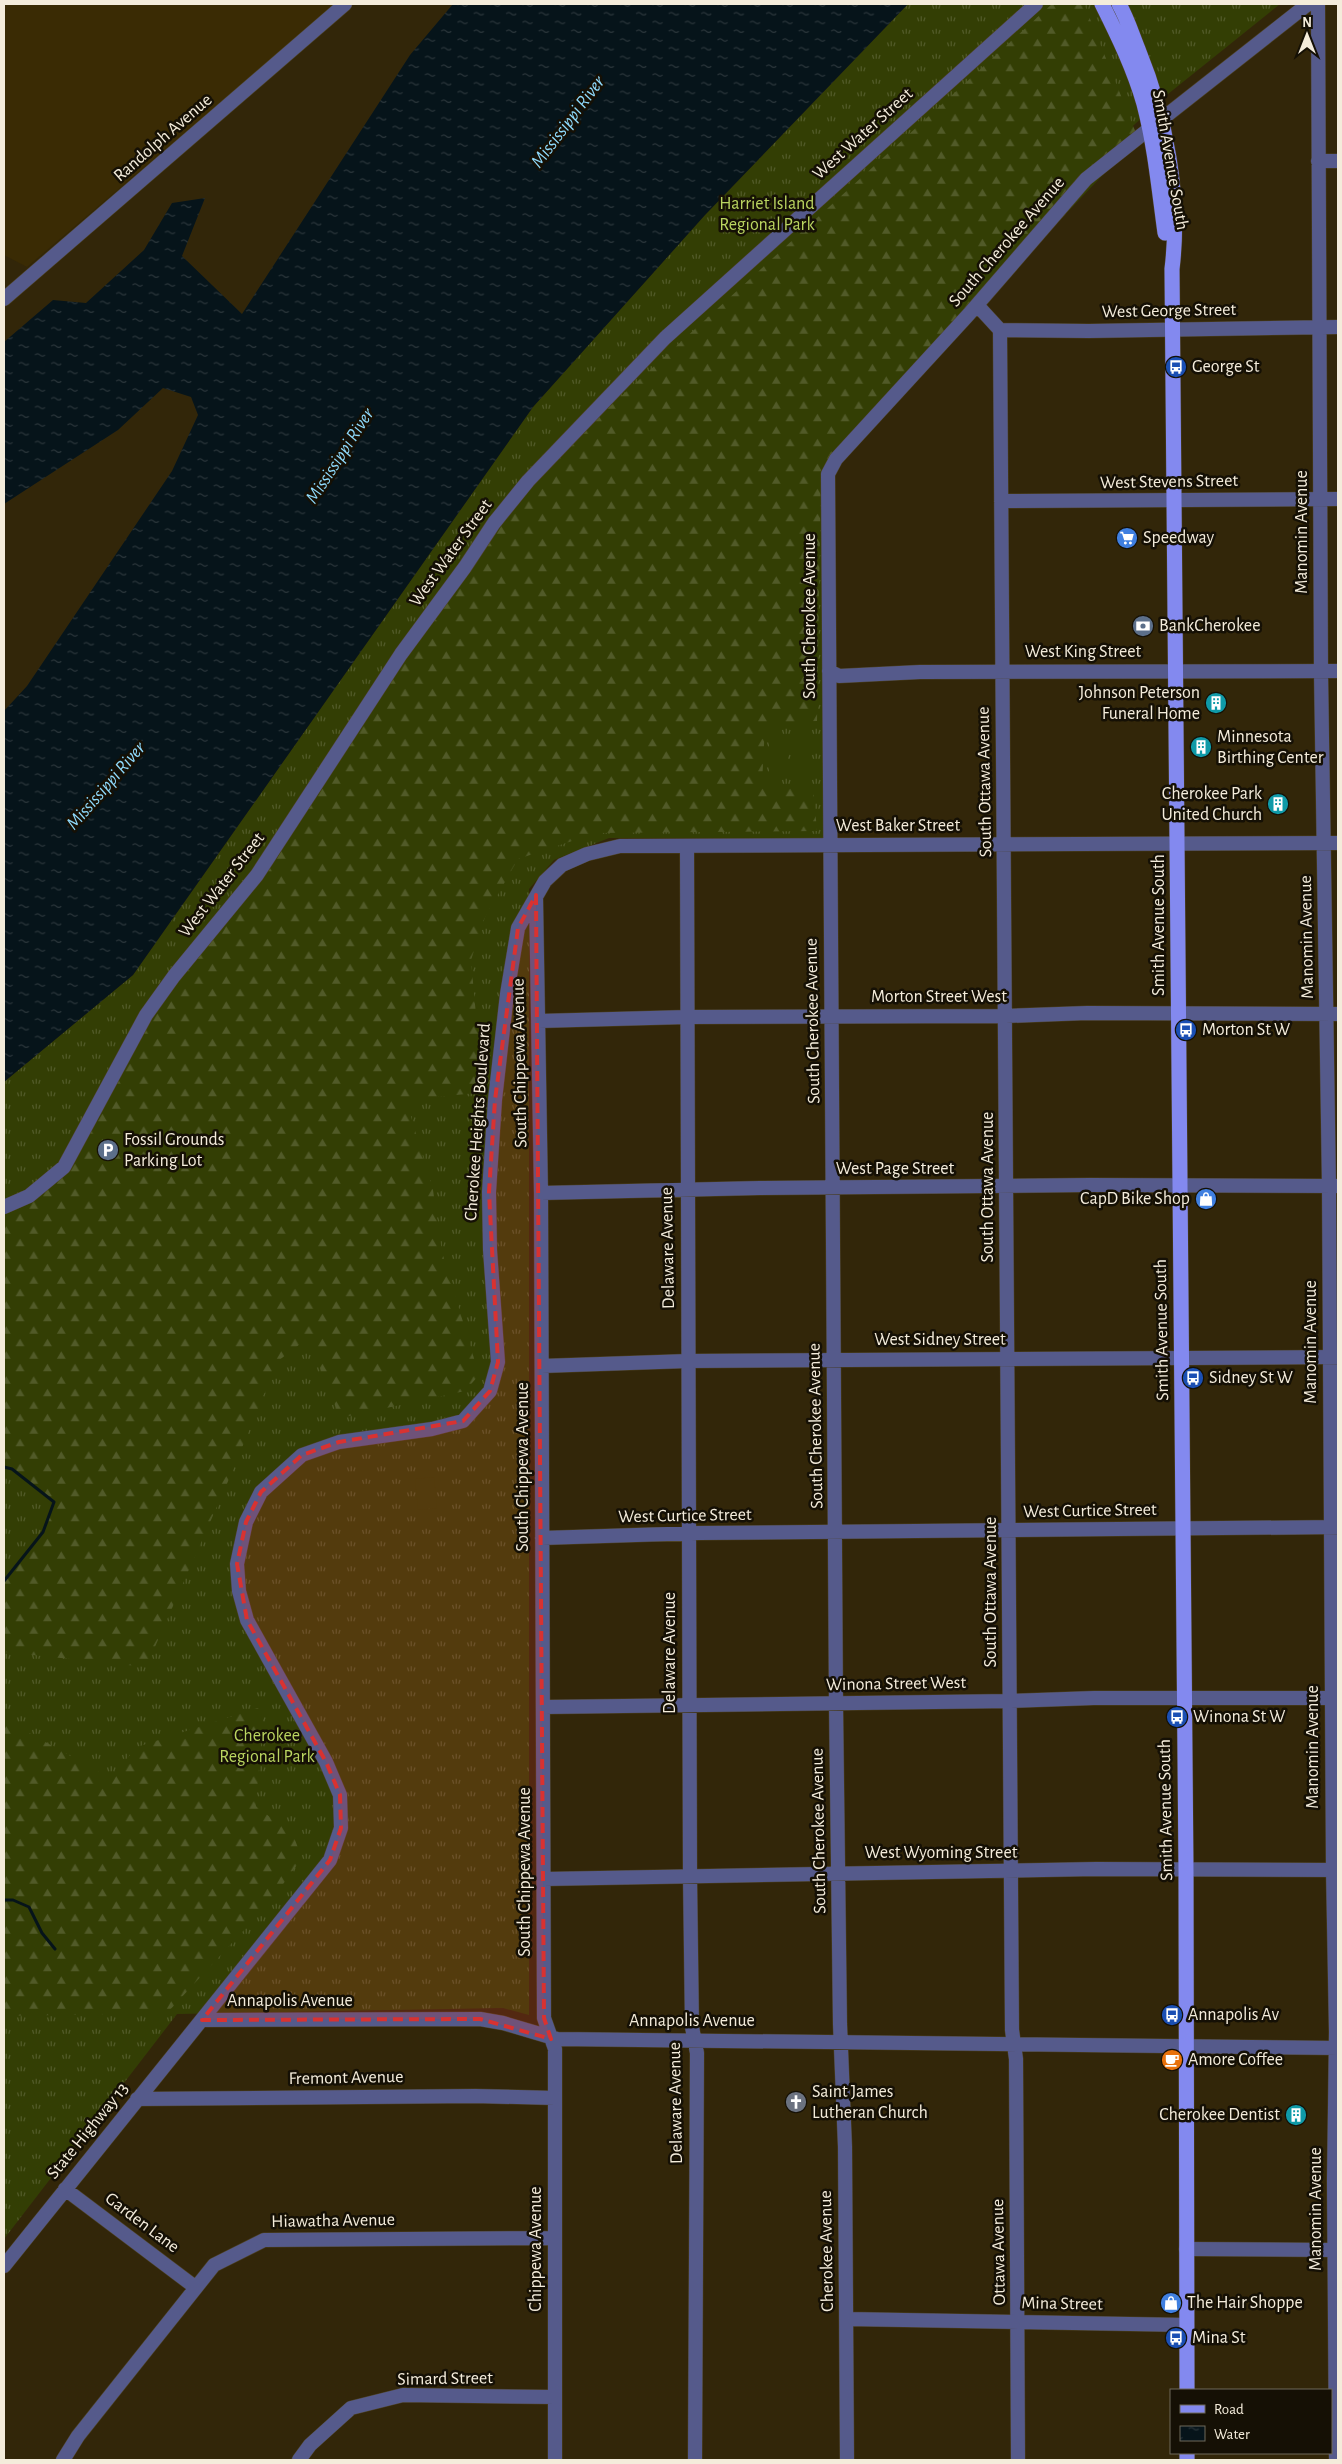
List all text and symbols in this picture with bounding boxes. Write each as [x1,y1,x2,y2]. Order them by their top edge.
north arrow [1282,10,1332,60]
text: N [1302,16,1312,30]
water label: Mississippi River [528,72,609,171]
street label: West Water Street [810,85,917,183]
street label: Smith Avenue South [1149,89,1191,231]
street label: Randolph Avenue [110,91,216,185]
street label: South Cherokee Avenue [946,174,1068,310]
park label: Harriet Island Regional Park [719,195,815,234]
street label: West George Street [1102,301,1237,321]
bus stop icon: George St [1164,355,1188,379]
place label: George St [1192,358,1260,376]
water label: Mississippi River [302,404,378,507]
street label: Manomin Avenue [1293,470,1311,594]
street label: West Stevens Street [1100,472,1238,492]
street label: West Water Street [406,496,496,610]
supermarket icon: Speedway [1115,526,1139,550]
place label: Speedway [1143,529,1214,547]
street label: South Cherokee Avenue [801,533,819,699]
bank icon: BankCherokee [1131,614,1155,638]
place label: BankCherokee [1159,617,1260,635]
street label: West King Street [1025,643,1142,661]
place label: Johnson Peterson Funeral Home [1079,684,1200,723]
building icon: Johnson Peterson Funeral Home [1204,691,1228,715]
street label: South Ottawa Avenue [975,706,995,858]
place label: Minnesota Birthing Center [1217,728,1324,767]
building icon: Minnesota Birthing Center [1189,735,1213,759]
water label: Mississippi River [63,738,150,833]
place label: Cherokee Park United Church [1162,785,1263,824]
building icon: Cherokee Park United Church [1266,792,1290,816]
street label: West Baker Street [836,817,960,835]
street label: West Water Street [176,829,268,941]
street label: Smith Avenue South [1150,854,1168,996]
street label: Manomin Avenue [1297,875,1317,999]
street label: South Cherokee Avenue [803,938,823,1104]
street label: South Chippewa Avenue [510,978,530,1148]
street label: Morton Street West [871,988,1007,1006]
bus stop icon: Morton St W [1174,1018,1198,1042]
place label: Morton St W [1202,1021,1290,1039]
street label: Cherokee Heights Boulevard [462,1023,494,1221]
street label: South Ottawa Avenue [979,1112,997,1262]
place label: Fossil Grounds Parking Lot [124,1131,224,1170]
parking icon: Fossil Grounds Parking Lot [96,1138,120,1162]
street label: West Page Street [836,1160,955,1178]
street label: Delaware Avenue [658,1187,678,1309]
shop icon: CapD Bike Shop [1194,1187,1218,1211]
place label: CapD Bike Shop [1080,1190,1190,1208]
street label: Smith Avenue South [1152,1259,1172,1401]
street label: Manomin Avenue [1302,1280,1320,1404]
street label: West Sidney Street [874,1331,1006,1349]
street label: South Cherokee Avenue [806,1343,826,1509]
bus stop icon: Sidney St W [1181,1366,1205,1390]
place label: Sidney St W [1209,1369,1293,1387]
street label: South Chippewa Avenue [514,1382,532,1552]
street label: West Curtice Street [1023,1501,1157,1521]
street label: West Curtice Street [618,1506,752,1526]
street label: South Ottawa Avenue [982,1517,1000,1667]
street label: Delaware Avenue [661,1592,679,1714]
street label: Winona Street West [826,1674,967,1694]
street label: Manomin Avenue [1304,1685,1322,1809]
bus stop icon: Winona St W [1165,1705,1189,1729]
place label: Winona St W [1193,1708,1285,1726]
park label: Cherokee Regional Park [219,1727,315,1766]
street label: Smith Avenue South [1156,1739,1176,1881]
street label: South Cherokee Avenue [809,1748,829,1914]
street label: South Chippewa Avenue [516,1787,534,1957]
street label: West Wyoming Street [865,1844,1018,1862]
street label: Annapolis Avenue [227,1992,353,2010]
bus stop icon: Annapolis Av [1160,2003,1184,2027]
place label: Annapolis Av [1188,2006,1279,2024]
street label: Annapolis Avenue [629,2012,755,2030]
street label: Delaware Avenue [666,2042,686,2164]
cafe icon: Amore Coffee [1160,2048,1184,2072]
place label: Amore Coffee [1188,2051,1283,2069]
street label: Fremont Avenue [288,2068,404,2088]
street label: State Highway 13 [44,2079,132,2183]
place label: Saint James Lutheran Church [812,2083,928,2122]
church icon: Saint James Lutheran Church [784,2090,808,2114]
building icon: Cherokee Dentist [1284,2103,1308,2127]
place label: Cherokee Dentist [1159,2106,1280,2124]
street label: Manomin Avenue [1307,2147,1325,2271]
street label: Chippewa Avenue [527,2186,545,2312]
street label: Garden Lane [102,2189,182,2257]
street label: Cherokee Avenue [817,2190,837,2312]
street label: Ottawa Avenue [989,2199,1009,2305]
street label: Hiawatha Avenue [271,2211,395,2231]
shop icon: The Hair Shoppe [1159,2291,1183,2315]
street label: Mina Street [1021,2294,1103,2314]
place label: The Hair Shoppe [1187,2294,1303,2312]
bus stop icon: Mina St [1164,2326,1188,2350]
place label: Mina St [1192,2329,1246,2347]
street label: Simard Street [397,2369,493,2389]
legend [1170,2389,1332,2454]
text: Road [1214,2402,1244,2417]
text: Water [1214,2427,1250,2442]

